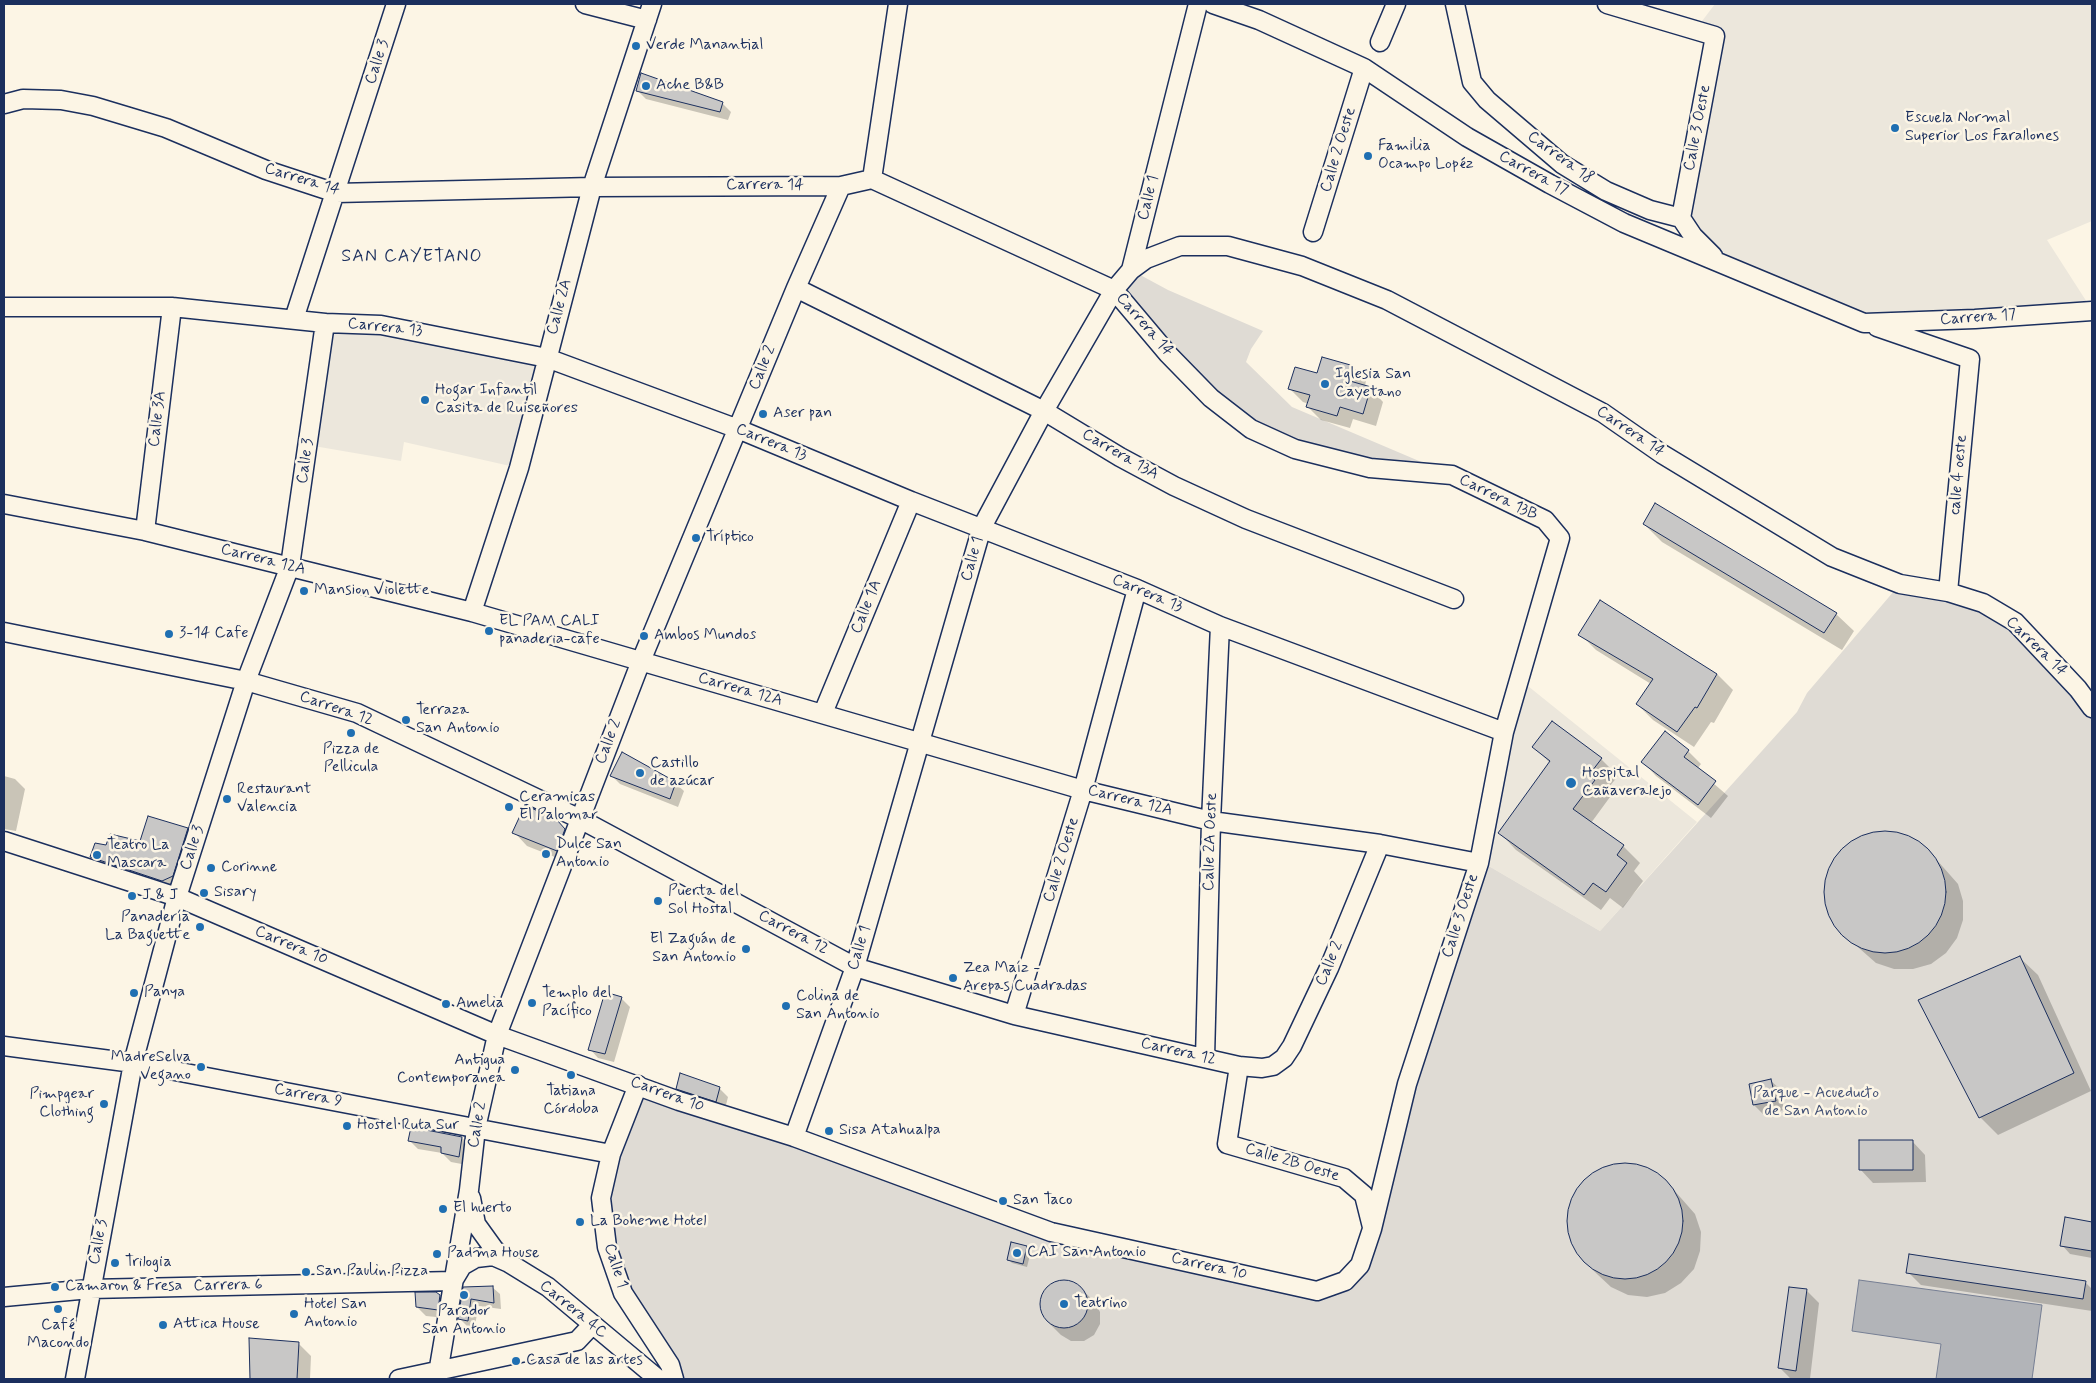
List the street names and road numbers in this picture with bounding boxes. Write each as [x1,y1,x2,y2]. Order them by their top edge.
street label: Calle 3 [362,37,394,87]
street label: Calle 3 Oeste [1680,83,1716,173]
street label: Calle 2 Oeste [1317,105,1361,195]
street label: Carrera 18 [1523,128,1597,188]
street label: Carrera 17 [1495,147,1571,201]
street label: Carrera 14 [262,159,342,201]
street label: Calle 1 [1134,173,1164,223]
street label: Carrera 14 [726,176,804,196]
street label: Calle 2A [543,277,577,337]
street label: Carrera 14 [1111,289,1177,361]
street label: Carrera 17 [1939,306,2017,330]
street label: Carrera 13 [347,315,423,341]
street label: Calle 2 [745,343,781,393]
street label: Calle 3A [145,390,171,448]
street label: Carrera 14 [1592,402,1668,462]
street label: Carrera 13 [733,420,809,466]
street label: Carrera 13A [1078,425,1162,485]
street label: calle 4 oeste [1946,434,1972,516]
street label: Calle 3 [293,437,319,485]
street label: Carrera 13B [1456,471,1540,525]
street label: Calle 1 [957,534,989,584]
street label: Carrera 12A [218,540,308,580]
street label: Carrera 13 [1109,571,1185,617]
street label: Calle 1A [848,577,886,637]
street label: Carrera 14 [2001,613,2071,681]
street label: Carrera 12A [695,669,785,711]
street label: Carrera 12 [297,687,375,731]
street label: Calle 2 [592,717,626,767]
street label: Carrera 12A [1085,781,1175,821]
street label: Calle 2A Oeste [1200,793,1222,891]
street label: Calle 2 Oeste [1040,815,1084,905]
street label: Calle 3 [177,823,209,873]
street label: Calle 3 Oeste [1438,872,1484,960]
street label: Carrera 12 [755,907,831,959]
street label: Carrera 10 [252,922,330,970]
street label: Calle 1 [844,923,876,973]
street label: Calle 2 [1312,939,1348,989]
street label: Carrera 12 [1138,1034,1218,1070]
street label: Carrera 10 [627,1073,707,1117]
street label: Carrera 9 [272,1080,344,1112]
street label: Calle 2 [465,1100,491,1150]
street label: Calle 2B Oeste [1242,1140,1342,1186]
street label: Calle 3 [85,1218,113,1266]
street label: Calle 1 [599,1241,631,1291]
street label: Carrera 10 [1169,1249,1249,1285]
street label: Carrera 6 [193,1276,263,1296]
street label: Carrera 4C [535,1277,611,1343]

